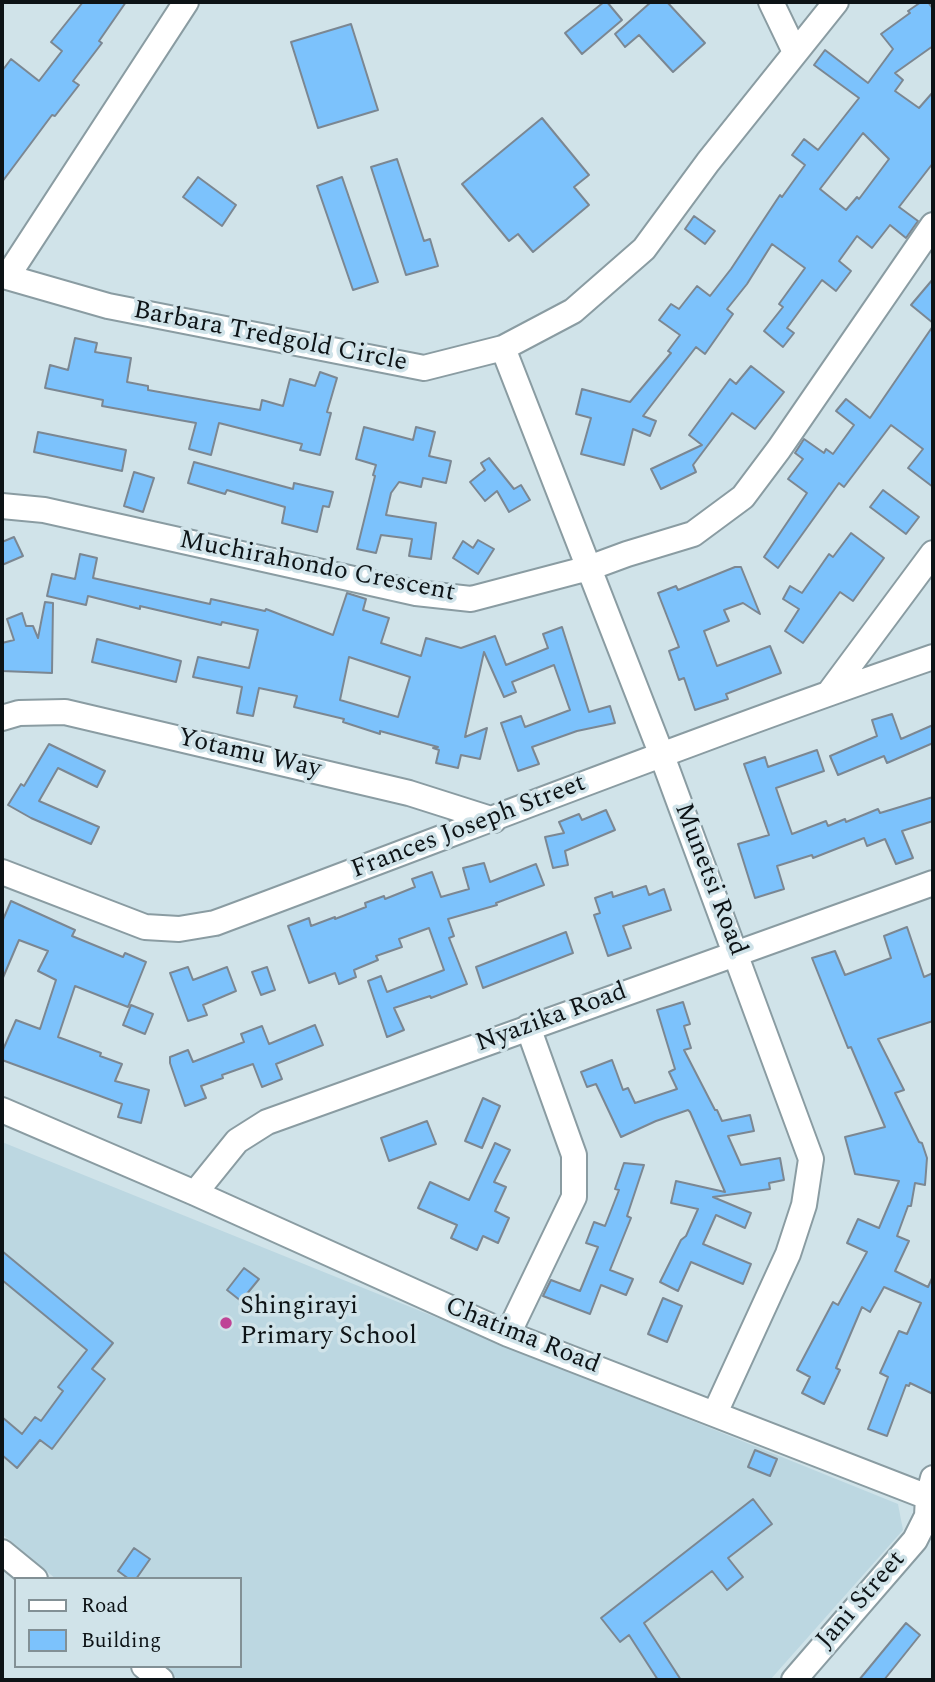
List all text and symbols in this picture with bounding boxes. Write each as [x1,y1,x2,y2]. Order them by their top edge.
street label: Barbara Tredgold Circle [130,296,410,380]
street label: Muchirahondo Crescent [177,526,457,610]
street label: Yotamu Way [174,723,324,787]
street label: Frances Joseph Street [347,769,591,887]
street label: Munetsi Road [666,799,752,961]
street label: Nyazika Road [472,977,632,1061]
place label: Shingirayi Primary School [240,1292,417,1354]
street label: Chatima Road [440,1292,604,1382]
marker: Shingirayi Primary School [218,1315,234,1331]
street label: Jani Street [811,1546,913,1656]
legend [14,1577,242,1668]
text: Road [81,1590,128,1622]
text: Building [81,1625,161,1657]

